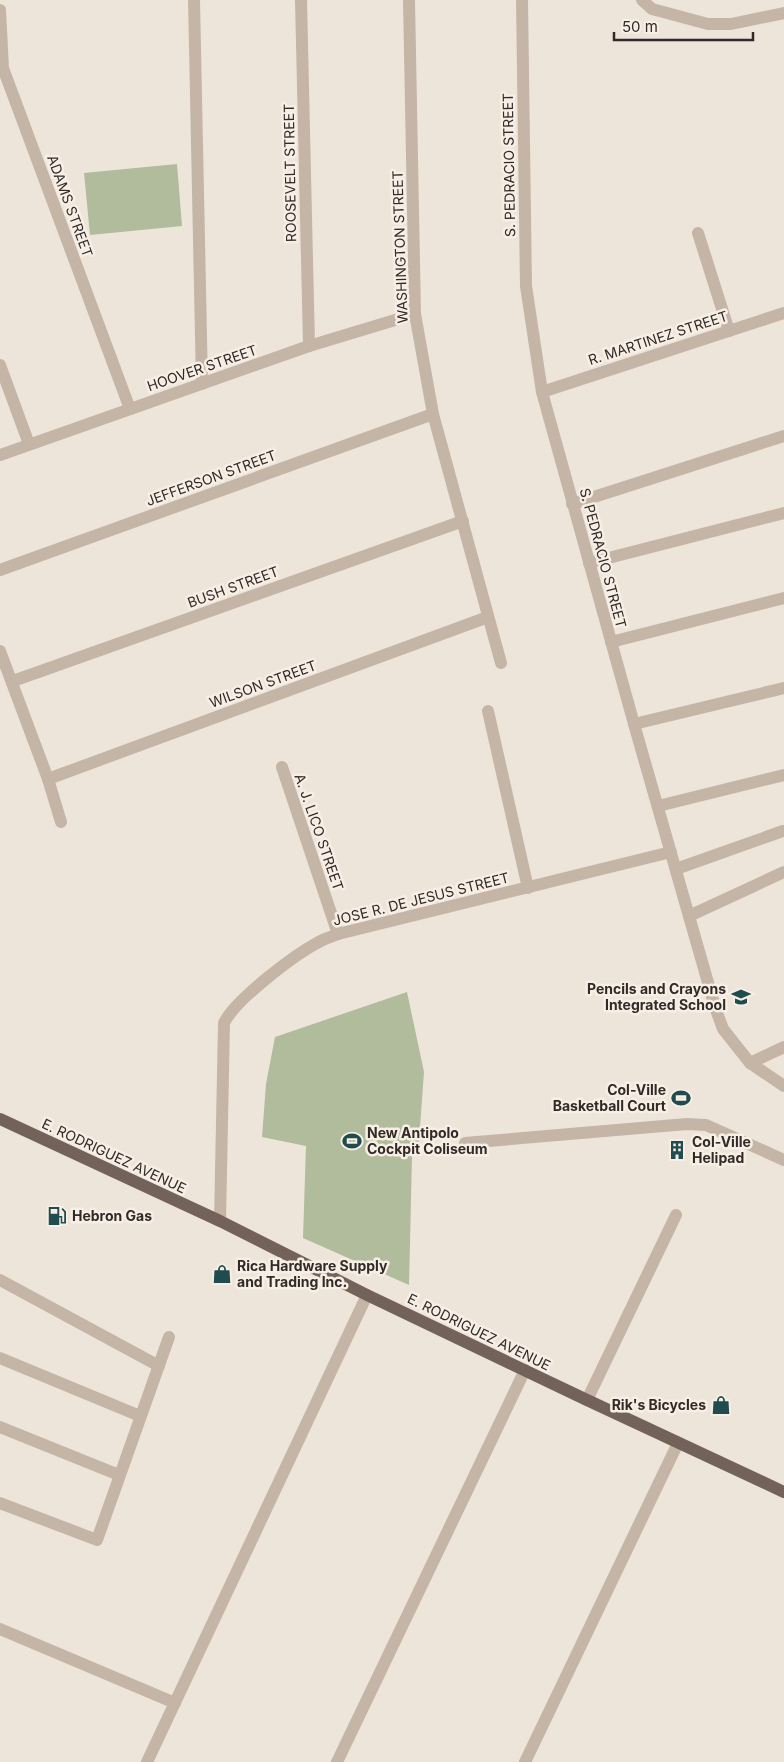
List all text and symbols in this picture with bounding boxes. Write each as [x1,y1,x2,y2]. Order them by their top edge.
scale bar [614,10,753,42]
text: 50 m [622,17,658,36]
street label: S. PEDRACIO STREET [499,93,518,237]
street label: ROOSEVELT STREET [280,104,299,242]
street label: ADAMS STREET [44,152,97,259]
street label: WASHINGTON STREET [388,170,411,324]
street label: R. MARTINEZ STREET [586,307,730,368]
street label: HOOVER STREET [145,341,259,394]
street label: JEFFERSON STREET [143,446,278,509]
street label: S. PEDRACIO STREET [577,486,630,630]
street label: BUSH STREET [185,562,281,611]
street label: WILSON STREET [207,656,319,711]
street label: A. J. LICO STREET [291,771,347,893]
street label: JOSE R. DE JESUS STREET [331,868,511,929]
place label: Pencils and Crayons Integrated School [587,980,726,1013]
school or university icon: Pencils and Crayons Integrated School [730,986,752,1008]
place label: Col-Ville Basketball Court [553,1081,666,1114]
sports icon: Col-Ville Basketball Court [670,1087,692,1109]
street label: E. RODRIGUEZ AVENUE [39,1115,189,1196]
place label: New Antipolo Cockpit Coliseum [367,1124,488,1157]
sports icon: New Antipolo Cockpit Coliseum [341,1130,363,1152]
place label: Col-Ville Helipad [692,1133,751,1166]
building icon: Col-Ville Helipad [666,1139,688,1161]
fuel station icon: Hebron Gas [46,1205,68,1227]
place label: Hebron Gas [72,1207,152,1224]
place label: Rica Hardware Supply and Trading Inc. [237,1257,388,1290]
shop icon: Rica Hardware Supply and Trading Inc. [211,1263,233,1285]
street label: E. RODRIGUEZ AVENUE [405,1289,554,1374]
shop icon: Rik's Bicycles [710,1394,732,1416]
place label: Rik's Bicycles [612,1396,706,1413]

